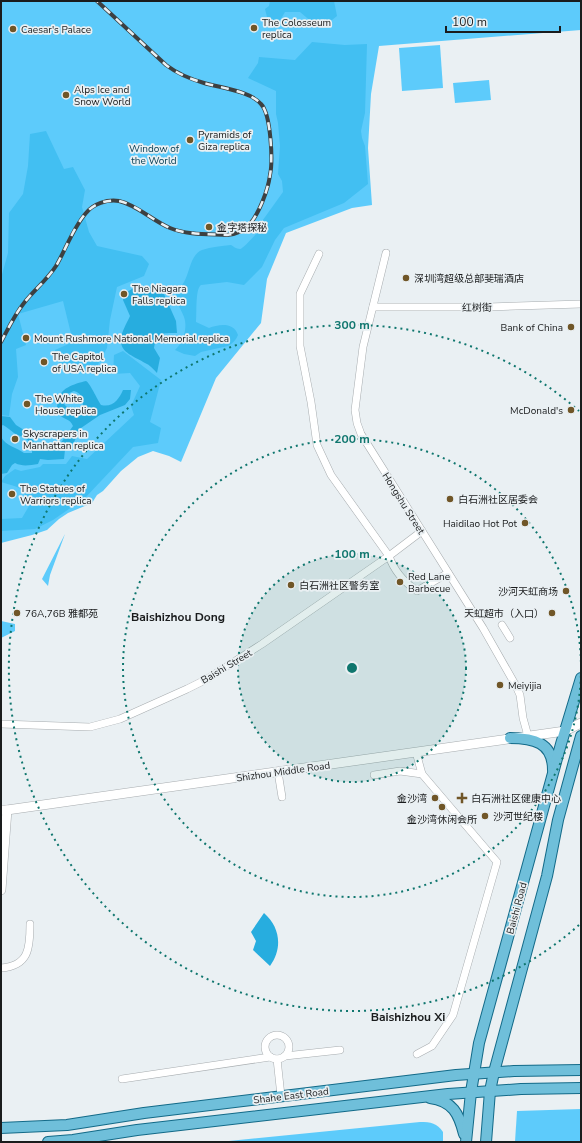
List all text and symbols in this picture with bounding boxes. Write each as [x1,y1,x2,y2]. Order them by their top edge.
scale bar [446,8,560,34]
text: 100 m [452,14,487,30]
place label: The Colosseum replica [262,16,331,42]
place label: Caesar's Palace [21,23,91,37]
marker: The Colosseum replica [249,23,259,33]
marker: Caesar's Palace [8,24,18,34]
place label: Alps Ice and Snow World [74,83,131,109]
marker: Alps Ice and Snow World [61,90,71,100]
place label: Pyramids of Giza replica [198,128,252,154]
marker: Pyramids of Giza replica [185,135,195,145]
park label: Window of the World [129,142,180,168]
place label: 金字塔探秘 [217,221,267,235]
marker: 金字塔探秘 [204,222,214,232]
place label: 深圳湾超级总部斐瑞酒店 [414,272,524,286]
marker: 深圳湾超级总部斐瑞酒店 [401,273,411,283]
place label: The Niagara Falls replica [132,282,187,308]
marker: The Niagara Falls replica [119,289,129,299]
street label: 红树街 [462,301,492,315]
text: 300 m [334,317,370,333]
place label: Bank of China [501,321,563,335]
marker: Bank of China [566,322,576,332]
place label: Mount Rushmore National Memorial replica [34,332,229,346]
marker: Mount Rushmore National Memorial replica [21,333,31,343]
place label: The Capitol of USA replica [52,350,117,376]
marker: The Capitol of USA replica [39,357,49,367]
place label: The White House replica [35,392,96,418]
marker: The White House replica [22,399,32,409]
place label: McDonald's [510,404,563,418]
marker: McDonald's [566,405,576,415]
place label: Skyscrapers in Manhattan replica [23,427,104,453]
text: 200 m [334,431,370,447]
marker: Skyscrapers in Manhattan replica [10,434,20,444]
street label: Hongshu Street [378,470,428,538]
place label: The Statues of Warriors replica [20,482,92,508]
marker: The Statues of Warriors replica [7,489,17,499]
place label: 白石洲社区居委会 [458,493,538,507]
marker: 白石洲社区居委会 [445,494,455,504]
place label: Haidilao Hot Pot [443,517,517,531]
marker: Haidilao Hot Pot [520,518,530,528]
text: 100 m [334,546,370,562]
place label: Red Lane Barbecue [408,570,450,596]
marker: Red Lane Barbecue [395,577,405,587]
place label: 白石洲社区警务室 [299,579,379,593]
marker: 白石洲社区警务室 [286,580,296,590]
place label: 沙河天虹商场 [498,585,558,599]
marker: 沙河天虹商场 [561,586,571,596]
place label: 76A,76B 雅都苑 [25,607,98,621]
place label: 天虹超市（入口） [464,607,544,621]
marker: 76A,76B 雅都苑 [12,608,22,618]
marker: 天虹超市（入口） [547,608,557,618]
district label: Baishizhou Dong [131,609,225,625]
street label: Baishi Street [198,646,255,688]
centre of rings [345,661,359,675]
place label: Meiyijia [508,679,542,693]
marker: Meiyijia [495,680,505,690]
street label: Shizhou Middle Road [235,758,331,786]
place label: 金沙湾 [397,792,427,806]
marker: 白石洲社区健康中心 [456,792,468,804]
place label: 白石洲社区健康中心 [471,792,561,806]
marker: 金沙湾 [430,793,440,803]
marker: 金沙湾休闲会所 [437,802,447,812]
place label: 沙河世纪楼 [493,810,543,824]
marker: 沙河世纪楼 [480,811,490,821]
place label: 金沙湾休闲会所 [407,813,477,827]
street label: Baishi Road [503,881,531,936]
district label: Baishizhou Xi [371,1009,445,1025]
street label: Shahe East Road [253,1084,330,1108]

